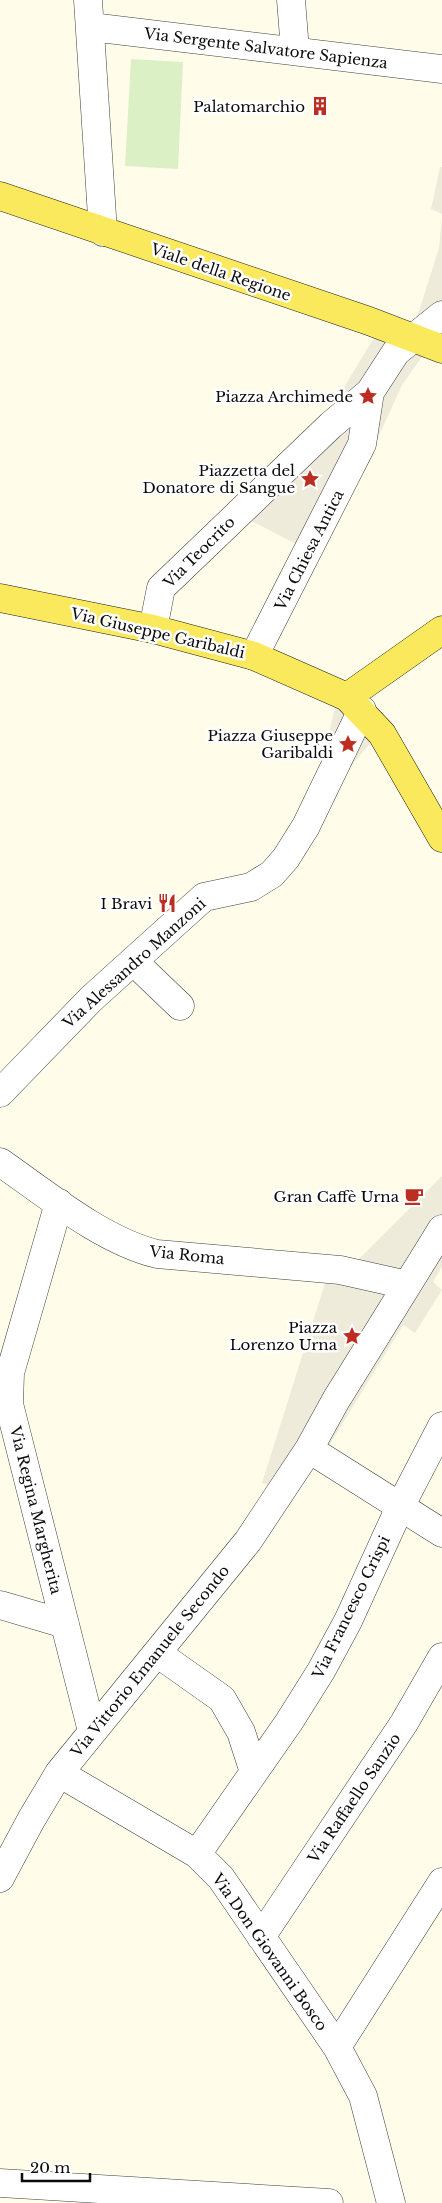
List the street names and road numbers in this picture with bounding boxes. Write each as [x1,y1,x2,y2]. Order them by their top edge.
street label: Via Sergente Salvatore Sapienza [142,23,390,72]
street label: Viale della Regione [148,239,294,305]
street label: Via Chiesa Antica [270,486,348,614]
street label: Via Teocrito [159,512,239,592]
street label: Via Giuseppe Garibaldi [68,604,247,662]
street label: Via Alessandro Manzoni [58,894,209,1033]
street label: Via Roma [148,1242,226,1268]
street label: Via Regina Margherita [6,1423,66,1597]
street label: Via Francesco Crispi [308,1532,394,1683]
street label: Via Vittorio Emanuele Secondo [66,1561,233,1762]
street label: Via Raffaello Sanzio [303,1729,405,1867]
street label: Via Don Giovanni Bosco [208,1869,332,2035]

